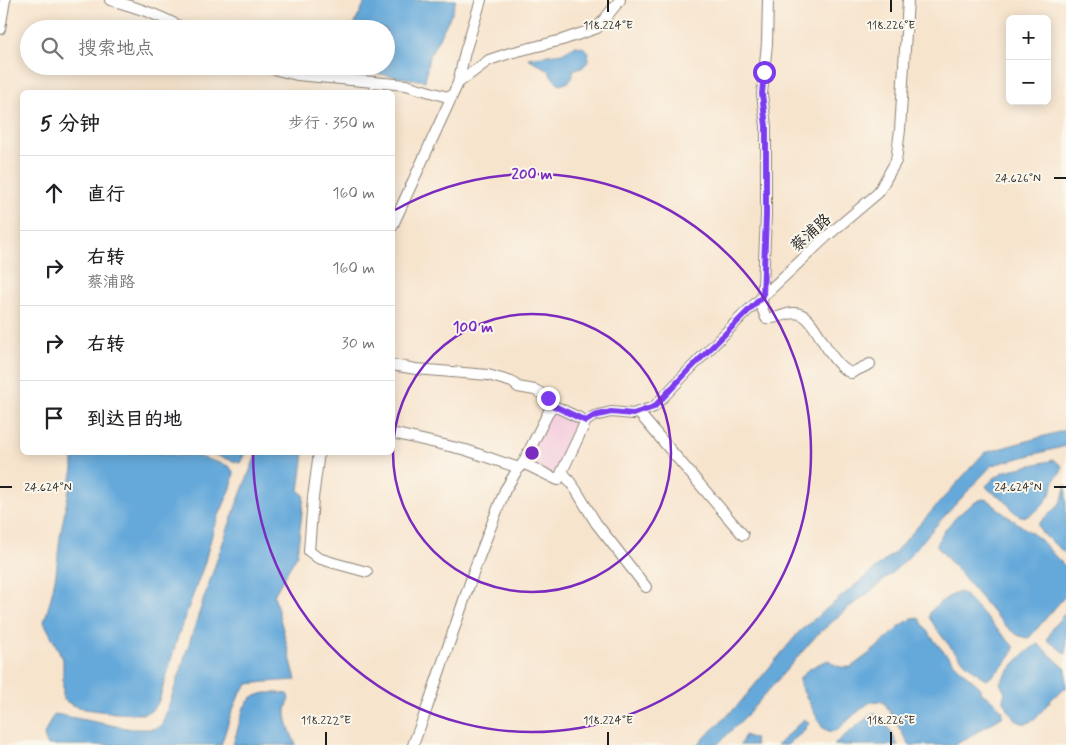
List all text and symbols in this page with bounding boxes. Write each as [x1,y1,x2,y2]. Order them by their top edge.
map controls [1006,15,1051,105]
button: + [1006,15,1051,60]
text: 118.224°E [583,18,633,34]
text: 118.226°E [867,18,915,34]
search box [20,20,395,75]
icon: search [38,34,66,62]
text: 搜索地点 [78,36,154,61]
button: − [1006,60,1051,105]
route start [753,61,776,84]
text: 5 分钟 [40,110,100,138]
text: 步行 · 350 m [288,113,375,134]
text: 200 m [512,165,553,185]
text: 24.626°N [995,171,1041,187]
icon: ahead [40,179,68,207]
text: 直行 [87,182,125,207]
text: 160 m [332,183,375,204]
street label: 蔡浦路 [786,209,836,257]
text: 右转 [87,245,125,270]
icon: right [40,254,68,282]
text: 160 m [332,258,375,279]
text: 蔡浦路 [87,272,135,293]
text: 100 m [453,318,493,338]
icon: right [40,329,68,357]
text: 右转 [87,332,125,357]
text: 30 m [342,333,375,354]
route end [537,387,560,410]
icon: arrive [40,404,68,432]
text: 到达目的地 [87,407,182,432]
centre of rings [523,444,541,462]
text: 24.624°N [24,480,72,496]
text: 24.624°N [994,480,1042,496]
text: 118.222°E [301,713,351,729]
text: 118.224°E [583,713,633,729]
text: 118.226°E [867,713,915,729]

